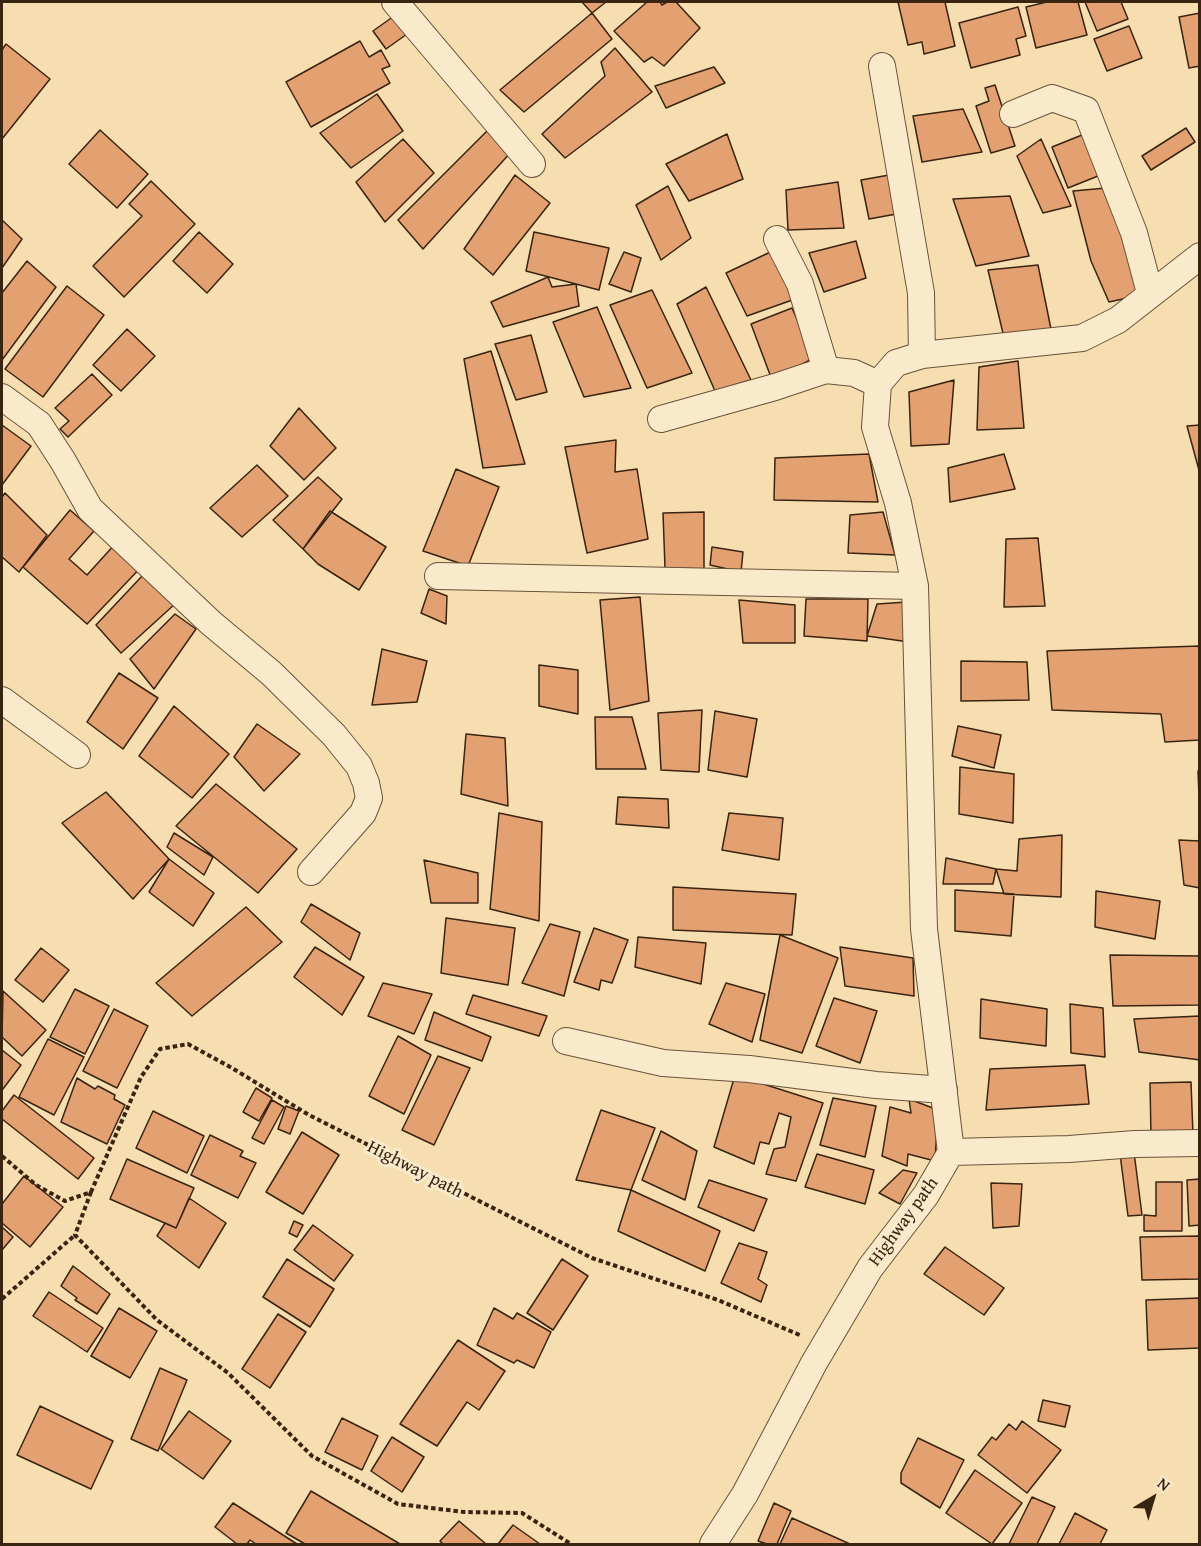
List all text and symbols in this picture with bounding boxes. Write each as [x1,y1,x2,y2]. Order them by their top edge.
street label: Highway path [363,1137,467,1203]
street label: Highway path [864,1173,944,1271]
north arrow [1123,1468,1183,1528]
text: N [1152,1471,1176,1497]

